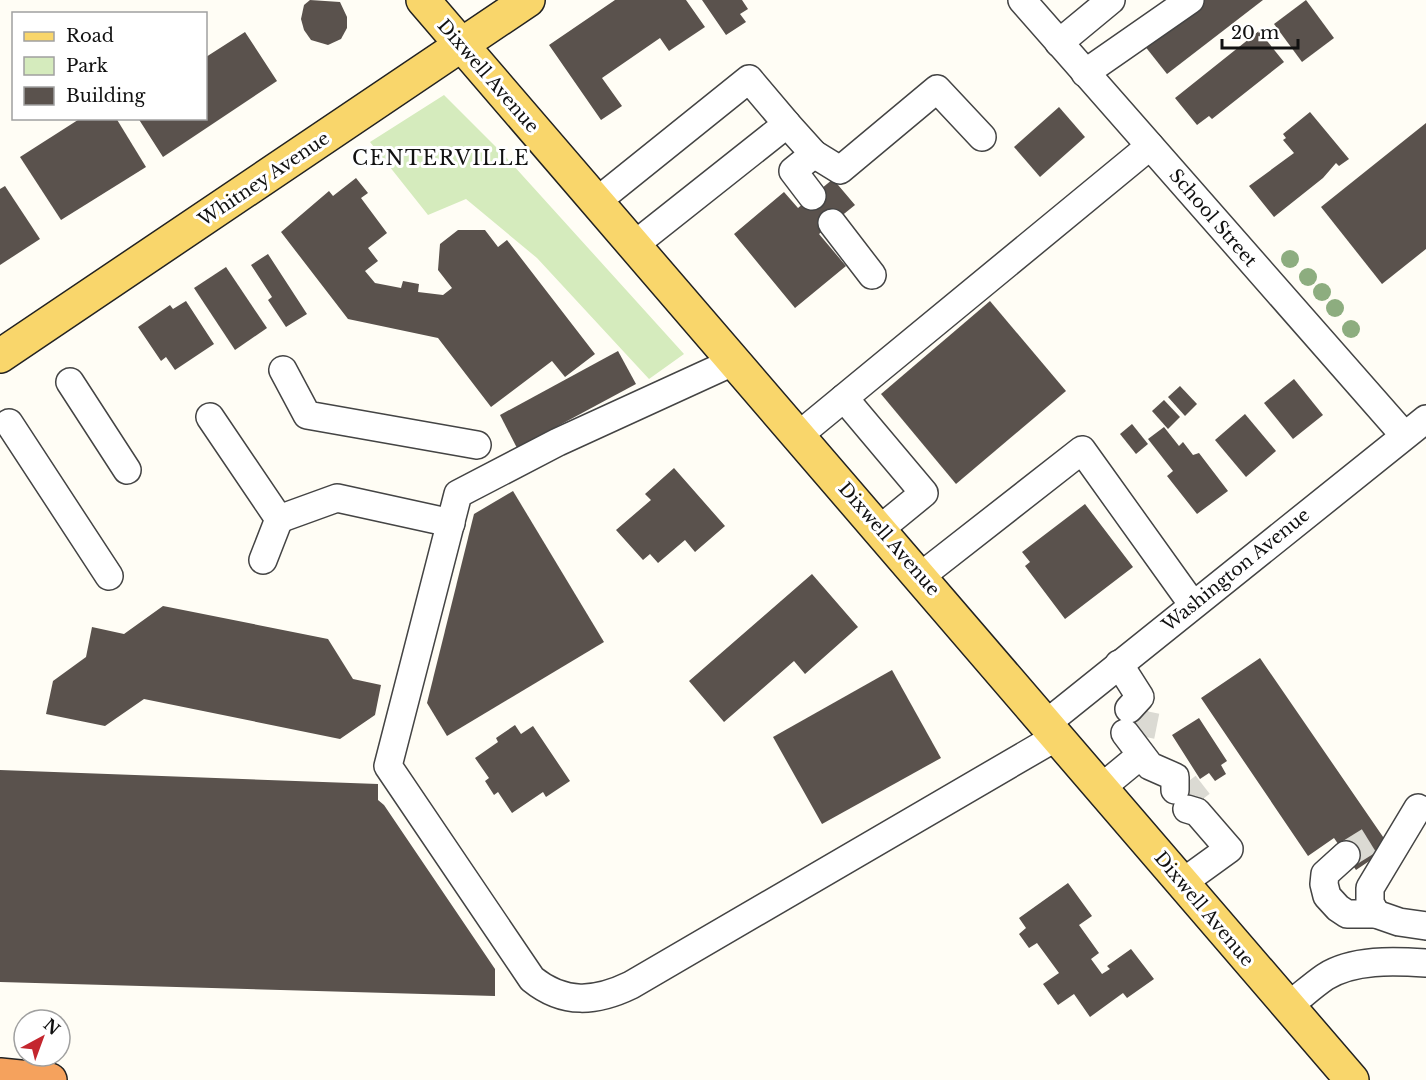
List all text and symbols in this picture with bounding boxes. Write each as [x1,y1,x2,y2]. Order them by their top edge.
legend [12,12,207,120]
scale bar [1222,12,1298,50]
street label: Dixwell Avenue [433,15,543,137]
text: 20 m [1231,22,1279,44]
text: Road [66,25,114,47]
text: Park [66,55,108,77]
text: Building [66,85,145,107]
street label: Whitney Avenue [193,127,334,232]
district label: CENTERVILLE [352,146,530,170]
street label: School Street [1165,165,1262,272]
street label: Dixwell Avenue [834,478,944,600]
street label: Washington Avenue [1157,504,1314,637]
street label: Dixwell Avenue [1150,847,1258,971]
north arrow [12,1008,72,1068]
text: N [40,1014,64,1039]

